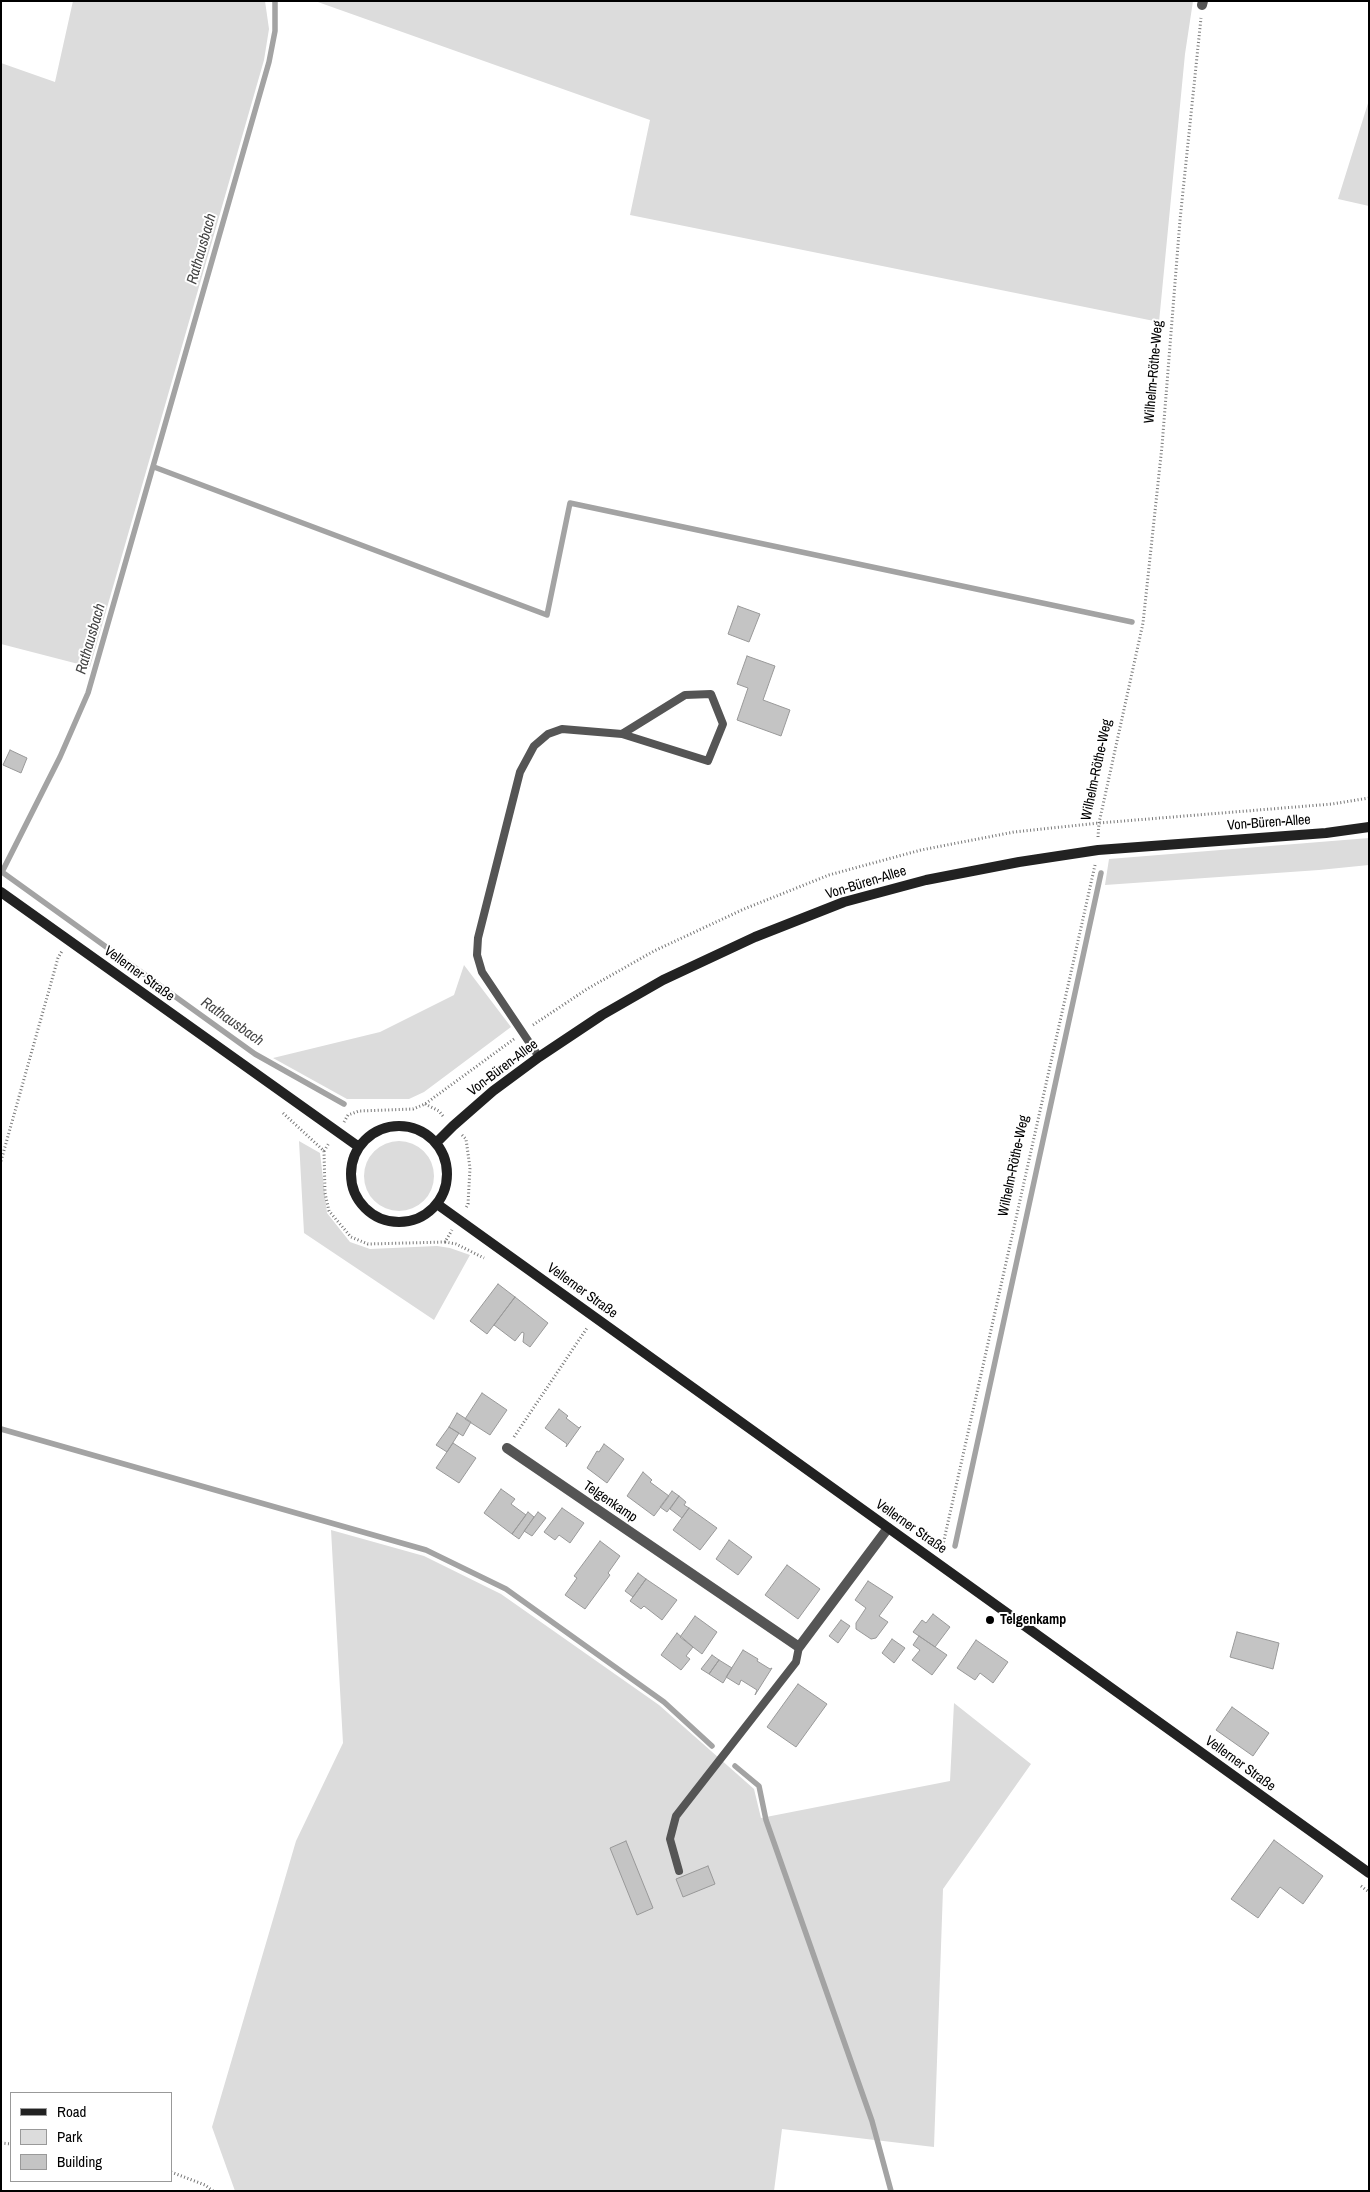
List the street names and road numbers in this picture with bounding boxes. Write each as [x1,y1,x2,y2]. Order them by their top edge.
street label: Wilhelm-Röthe-Weg [1141,320,1167,424]
street label: Wilhelm-Röthe-Weg [1078,718,1116,822]
street label: Von-Büren-Allee [1227,812,1311,834]
street label: Von-Büren-Allee [824,863,908,903]
street label: Vellerner Straße [101,943,177,1005]
street label: Von-Büren-Allee [465,1036,541,1100]
street label: Wilhelm-Röthe-Weg [995,1114,1033,1218]
street label: Vellerner Straße [544,1260,620,1322]
street label: Telgenkamp [580,1478,640,1526]
street label: Vellerner Straße [872,1496,950,1558]
street label: Vellerner Straße [1202,1733,1278,1795]

